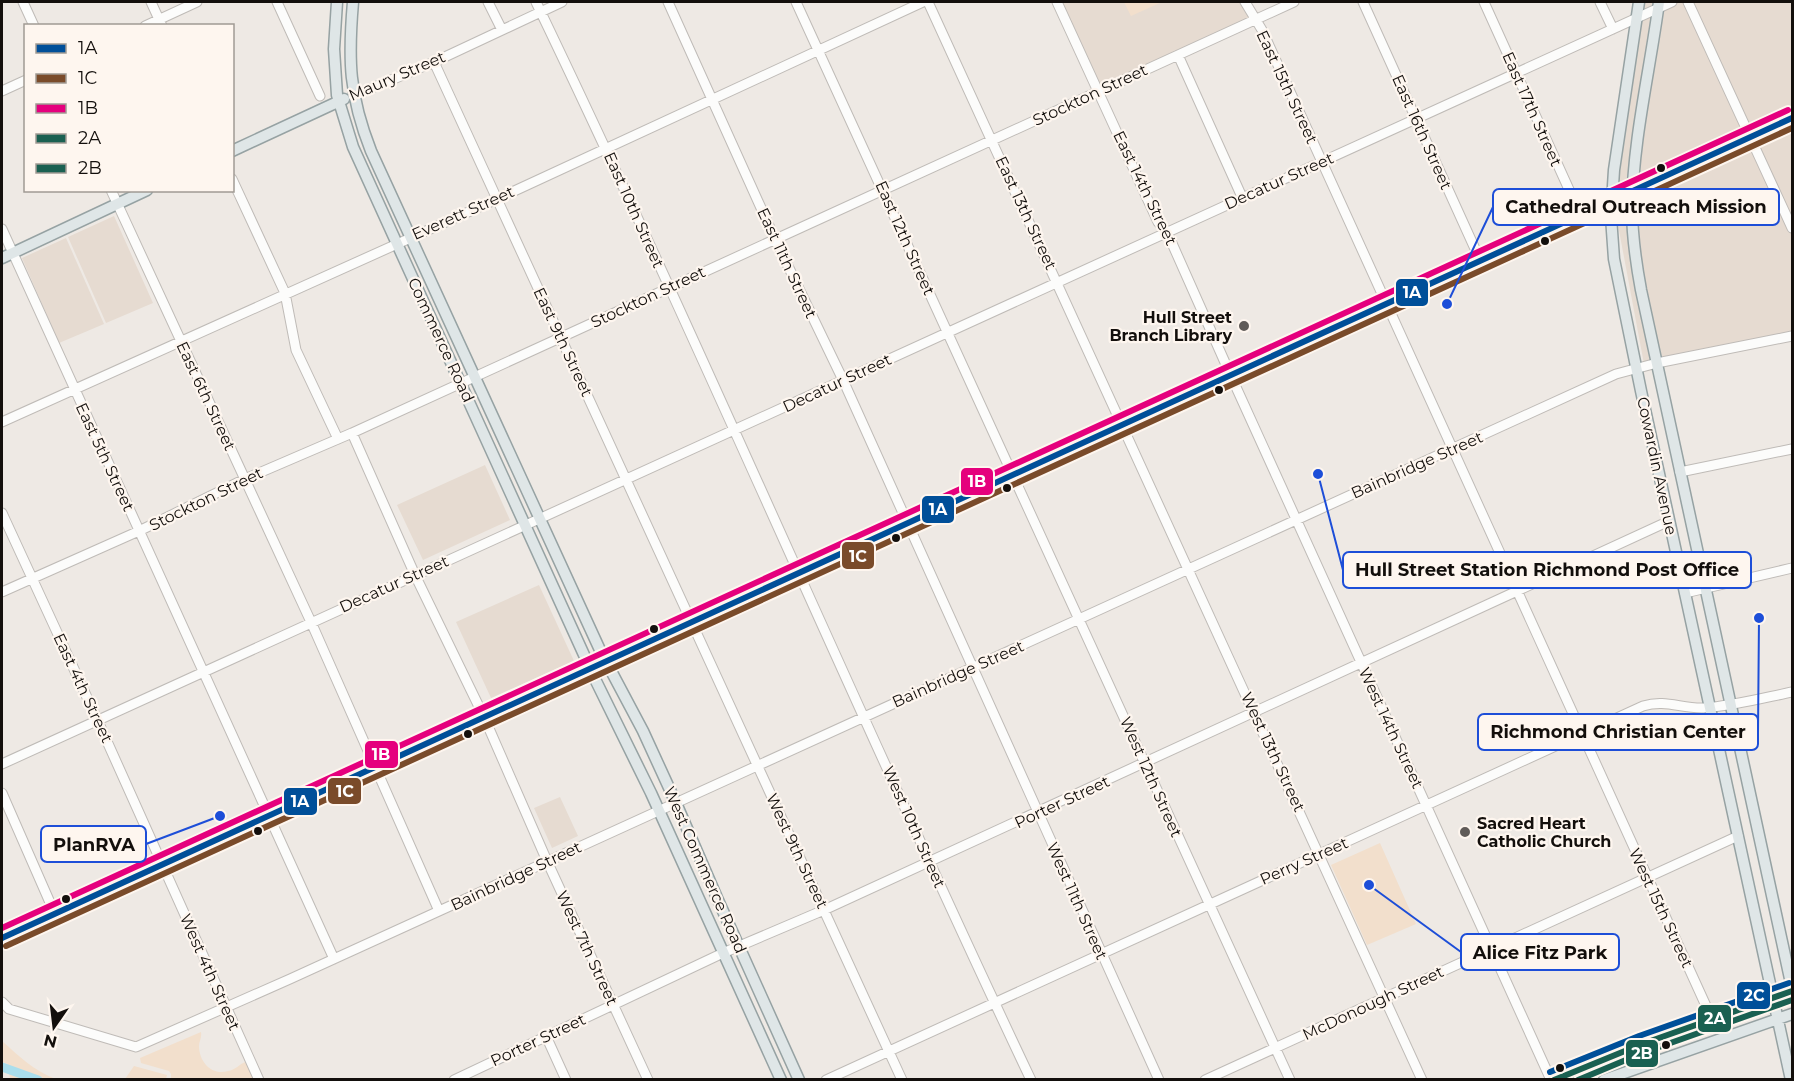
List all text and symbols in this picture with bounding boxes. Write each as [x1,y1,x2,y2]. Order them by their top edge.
legend [24,24,234,192]
street label: East 15th Street [1252,27,1322,147]
text: 1A [78,37,97,59]
street label: Maury Street [346,47,449,105]
street label: East 17th Street [1498,49,1566,170]
street label: Stockton Street [1030,60,1151,130]
text: 1C [78,67,97,89]
street label: East 16th Street [1388,72,1456,193]
text: 1B [78,97,98,119]
text: 2A [78,127,101,149]
street label: East 14th Street [1109,128,1181,249]
street label: Decatur Street [1221,148,1337,214]
street label: East 10th Street [600,149,668,271]
street label: East 13th Street [991,153,1061,273]
text: 2B [78,157,102,179]
unlabelled marker [1655,162,1667,174]
street label: East 12th Street [871,178,939,299]
street label: Everett Street [409,182,517,244]
callout: Cathedral Outreach Mission [1493,189,1779,225]
text: Cathedral Outreach Mission [1505,196,1767,218]
street label: East 11th Street [753,205,821,322]
unlabelled marker [1539,235,1551,247]
street label: Stockton Street [588,262,709,332]
street label: Commerce Road [404,275,478,405]
line badge: 1A [1395,278,1429,307]
text: 1A [1403,283,1422,302]
street label: East 9th Street [529,284,597,400]
place label: Hull Street Branch Library [1109,308,1232,345]
marker: Hull Street Branch Library [1237,319,1251,333]
street label: East 6th Street [172,338,240,454]
street label: Decatur Street [780,349,895,416]
unlabelled marker [1213,384,1225,396]
street label: Cowardin Avenue [1633,395,1681,537]
street label: East 5th Street [72,400,139,515]
street label: Bainbridge Street [1348,427,1486,503]
street label: Stockton Street [146,463,266,535]
line badge: 1B [960,467,994,496]
text: 1B [968,472,986,491]
unlabelled marker [1001,482,1013,494]
line badge: 1A [921,495,955,524]
text: 1A [929,500,948,519]
unlabelled marker [890,532,902,544]
line badge: 1C [841,541,875,570]
text: 1C [849,547,867,566]
street label: Decatur Street [336,551,452,617]
callout: Hull Street Station Richmond Post Office [1343,552,1751,588]
text: Hull Street Station Richmond Post Office [1355,559,1739,581]
unlabelled marker [648,623,660,635]
street label: East 4th Street [49,630,117,746]
street label: Bainbridge Street [889,636,1027,712]
street label: West 14th Street [1355,664,1428,792]
street label: West 13th Street [1237,689,1309,815]
street label: West 12th Street [1116,714,1186,841]
callout: Richmond Christian Center [1478,714,1758,750]
text: Richmond Christian Center [1490,721,1746,743]
unlabelled marker [462,728,474,740]
line badge: 1B [364,740,399,769]
text: 1B [372,745,390,764]
street label: West 10th Street [879,763,950,891]
street label: Porter Street [1011,771,1113,832]
line badge: 1C [327,777,362,805]
text: 1C [336,782,354,801]
street label: West Commerce Road [660,784,750,956]
line badge: 1A [283,787,318,816]
street label: West 9th Street [762,790,832,912]
text: 1A [291,792,310,811]
place label: Sacred Heart Catholic Church [1477,814,1611,851]
unlabelled marker [252,825,264,837]
marker: Sacred Heart Catholic Church [1458,825,1472,839]
callout: PlanRVA [41,826,146,862]
street label: Perry Street [1257,833,1352,889]
text: PlanRVA [53,834,135,856]
street label: Bainbridge Street [448,837,585,915]
street label: West 11th Street [1043,839,1112,963]
street label: West 15th Street [1625,845,1697,971]
street label: West 7th Street [552,888,622,1009]
unlabelled marker [60,893,72,905]
street label: West 4th Street [176,911,244,1034]
callout: Alice Fitz Park [1461,934,1619,970]
text: Alice Fitz Park [1472,942,1608,964]
street label: McDonough Street [1299,962,1447,1044]
line badge: 2C [1736,981,1771,1010]
text: 2C [1743,986,1765,1005]
north arrow [24,997,84,1057]
line badge: 2A [1697,1004,1732,1033]
street label: Porter Street [487,1009,589,1070]
text: 2A [1704,1009,1727,1028]
text: N [42,1030,59,1052]
line badge: 2B [1625,1039,1659,1068]
unlabelled marker [1660,1039,1672,1051]
text: 2B [1631,1044,1653,1063]
unlabelled marker [1554,1062,1566,1074]

